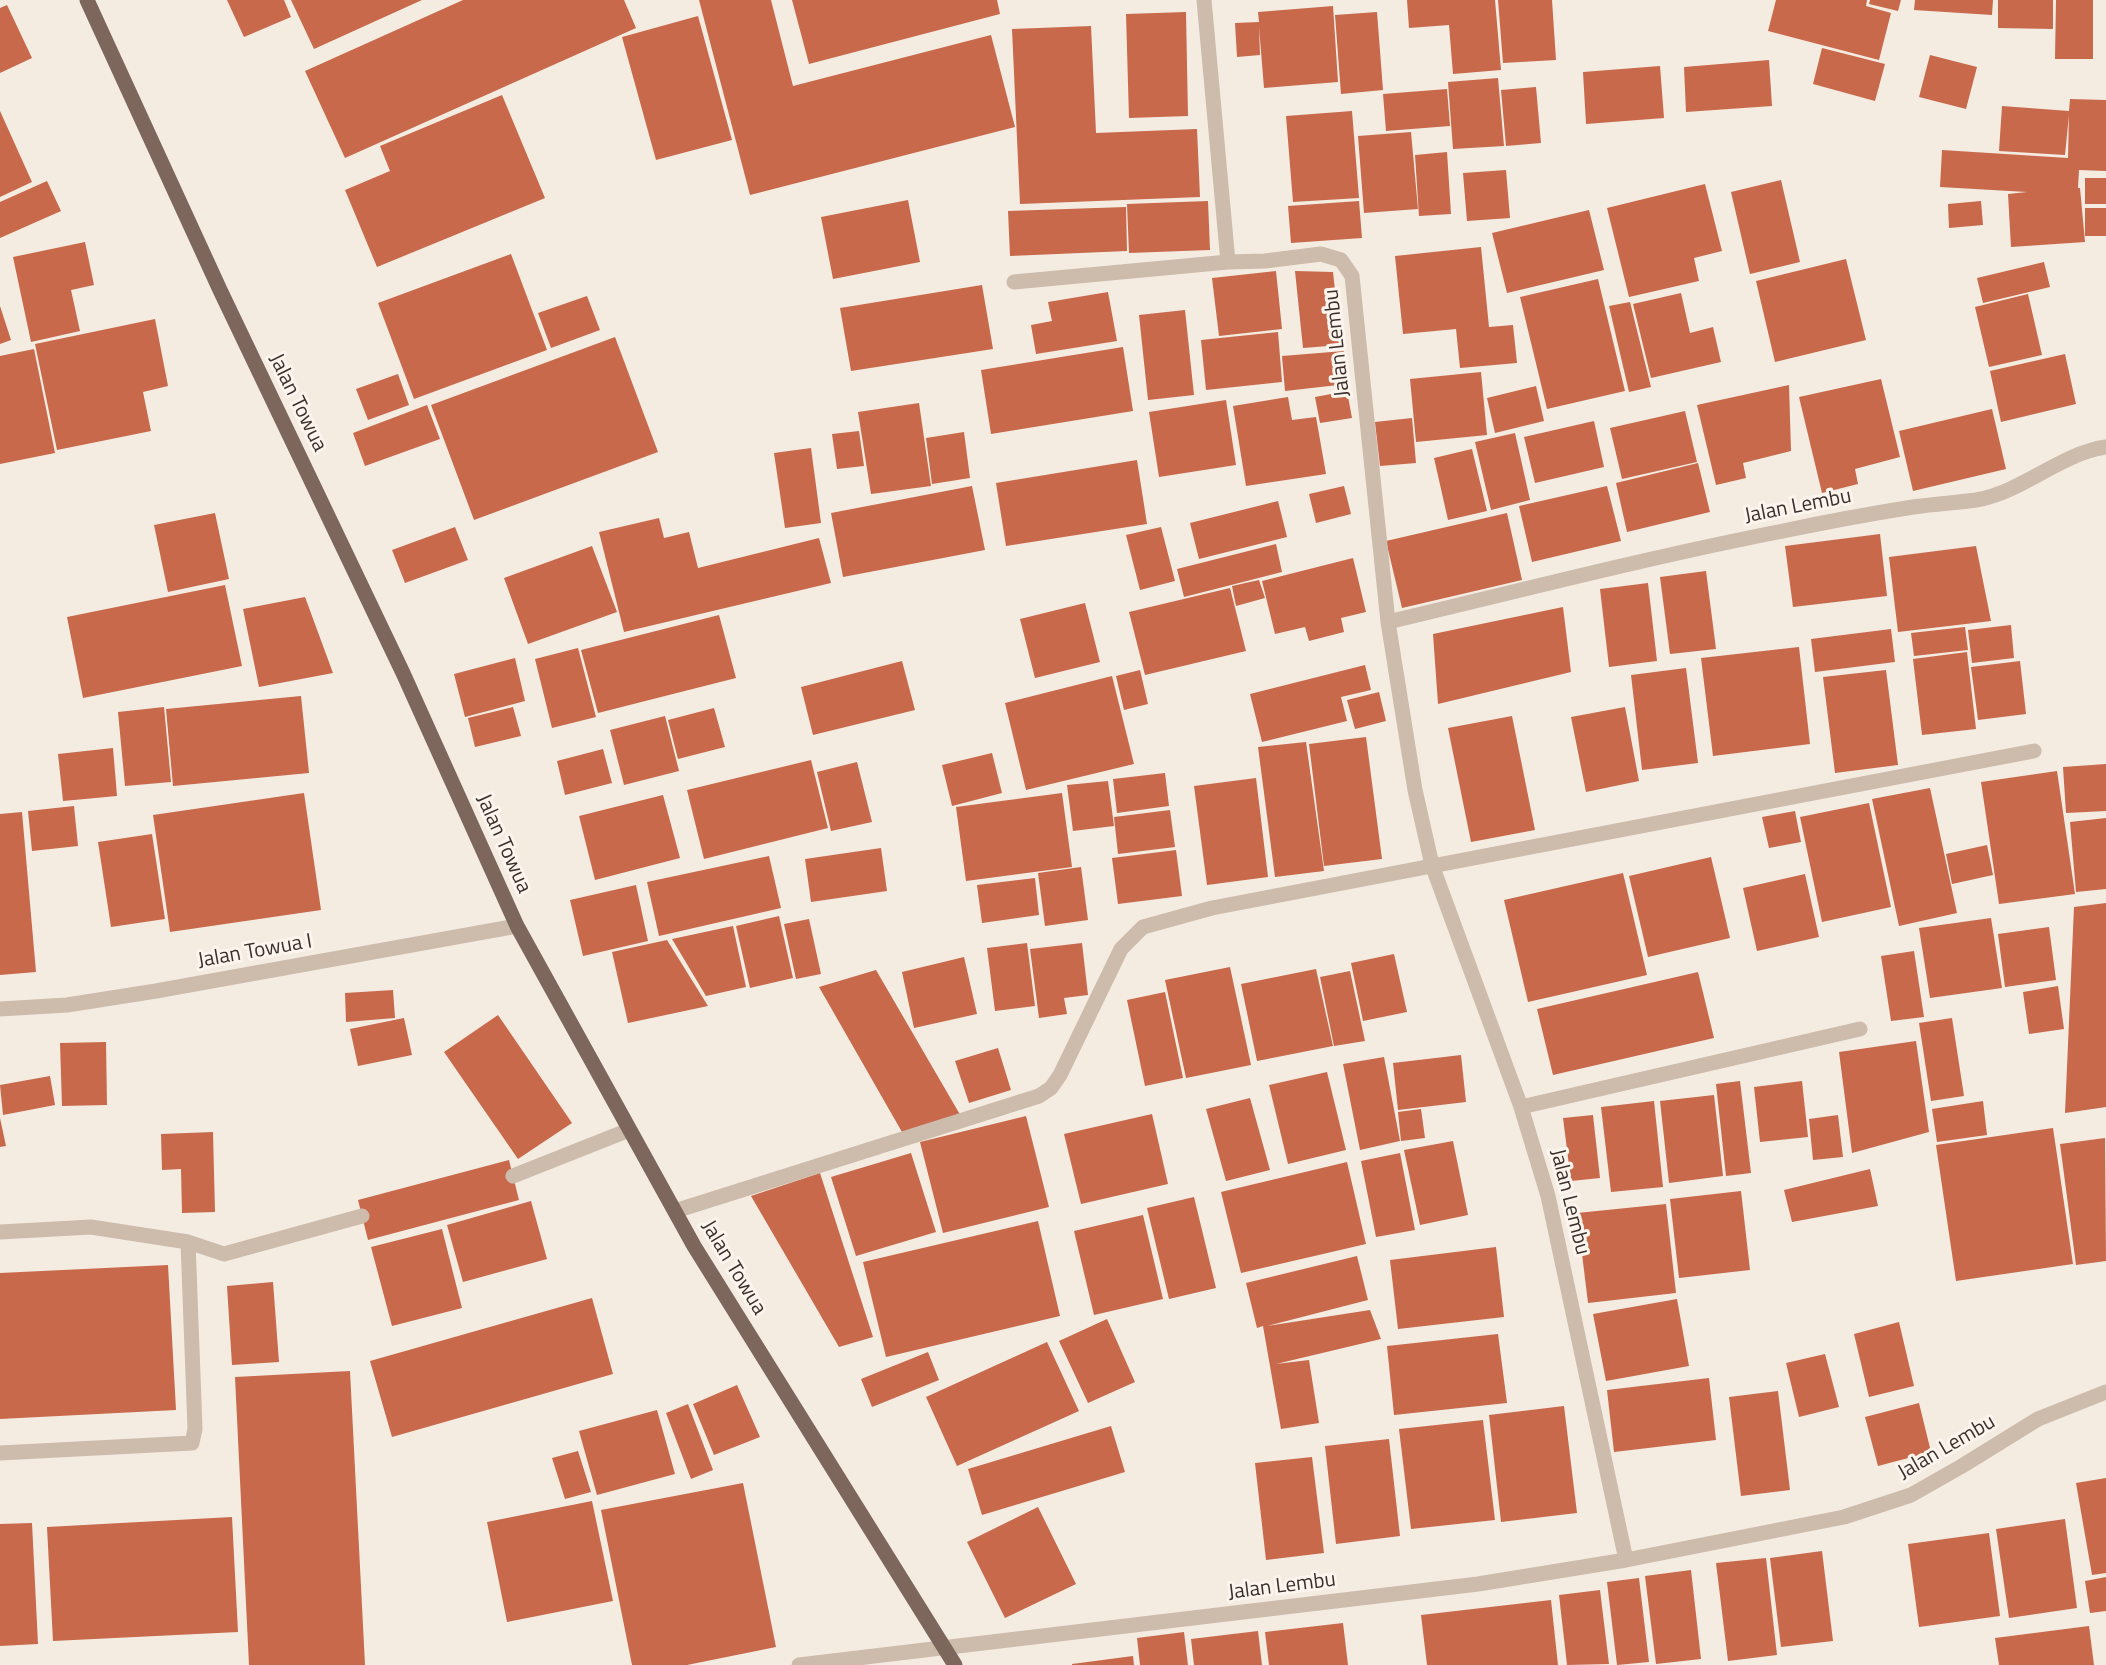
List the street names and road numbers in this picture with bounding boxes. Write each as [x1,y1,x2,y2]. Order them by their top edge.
street label: Jalan Lembu [1320,288,1356,398]
street label: Jalan Towua [263,350,331,456]
street label: Jalan Lembu [1743,484,1853,530]
street label: Jalan Towua [470,791,536,897]
street label: Jalan Towua I [196,930,314,974]
street label: Jalan Lembu [1544,1146,1594,1258]
street label: Jalan Towua [695,1216,771,1320]
street label: Jalan Lembu [1894,1410,2000,1486]
street label: Jalan Lembu [1227,1568,1337,1606]

